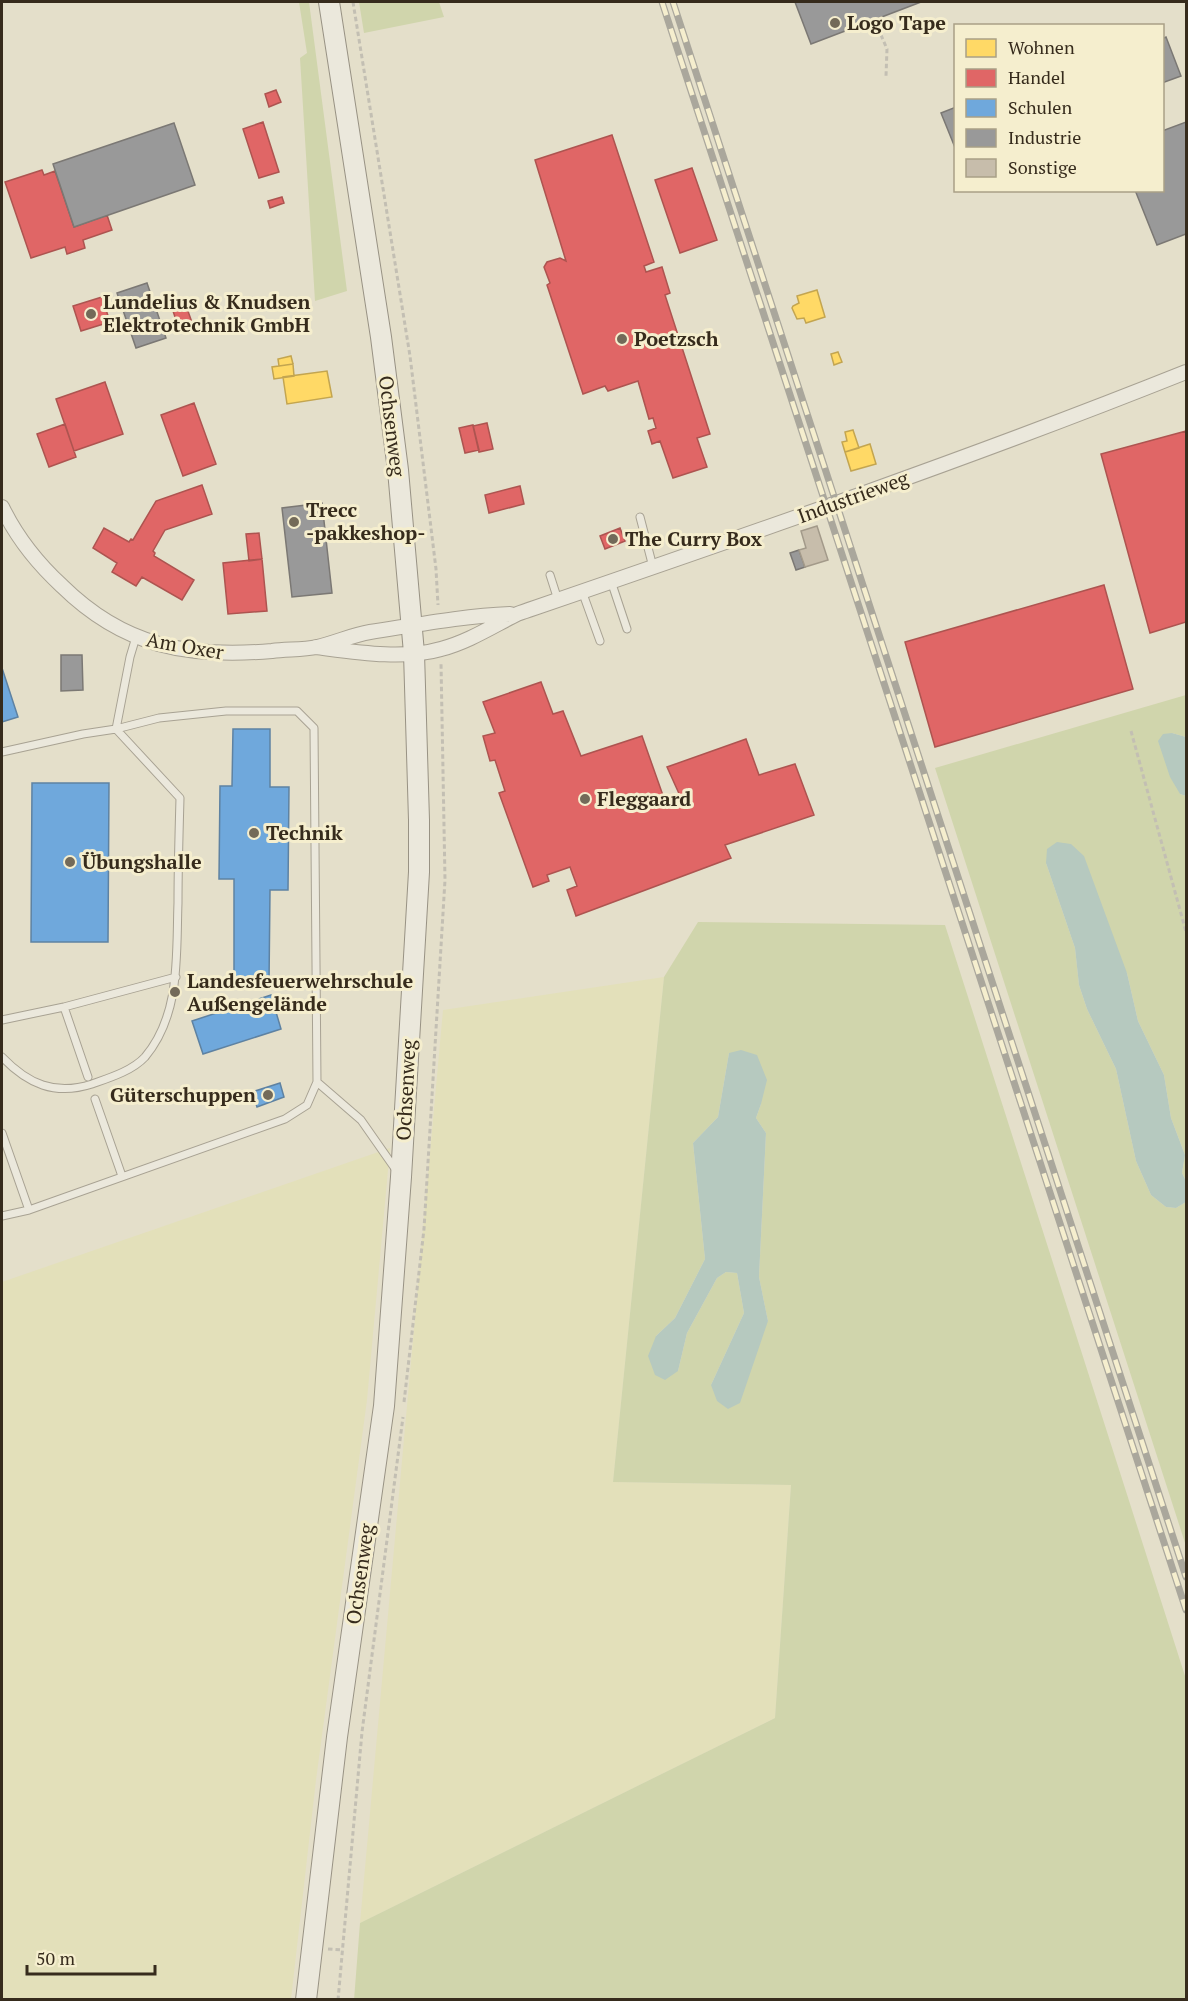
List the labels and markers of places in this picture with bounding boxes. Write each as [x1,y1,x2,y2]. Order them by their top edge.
place label: Logo Tape [847,9,946,36]
marker: Logo Tape [828,16,842,30]
place label: Lundelius & Knudsen Elektrotechnik GmbH [103,288,310,338]
marker: Lundelius & Knudsen Elektrotechnik GmbH [84,307,98,321]
place label: Poetzsch [634,325,719,352]
marker: Poetzsch [615,332,629,346]
place label: Trecc -pakkeshop- [306,496,426,546]
marker: Trecc -pakkeshop- [287,515,301,529]
place label: The Curry Box [625,525,762,552]
marker: The Curry Box [606,532,620,546]
place label: Fleggaard [597,785,691,812]
marker: Fleggaard [578,792,592,806]
place label: Technik [266,819,343,846]
marker: Technik [247,826,261,840]
place label: Übungshalle [82,848,202,875]
marker: Übungshalle [63,855,77,869]
place label: Landesfeuerwehrschule Außengelände [187,967,413,1017]
marker: Landesfeuerwehrschule Außengelände [168,985,182,999]
place label: Güterschuppen [110,1081,256,1108]
marker: Güterschuppen [261,1088,275,1102]

